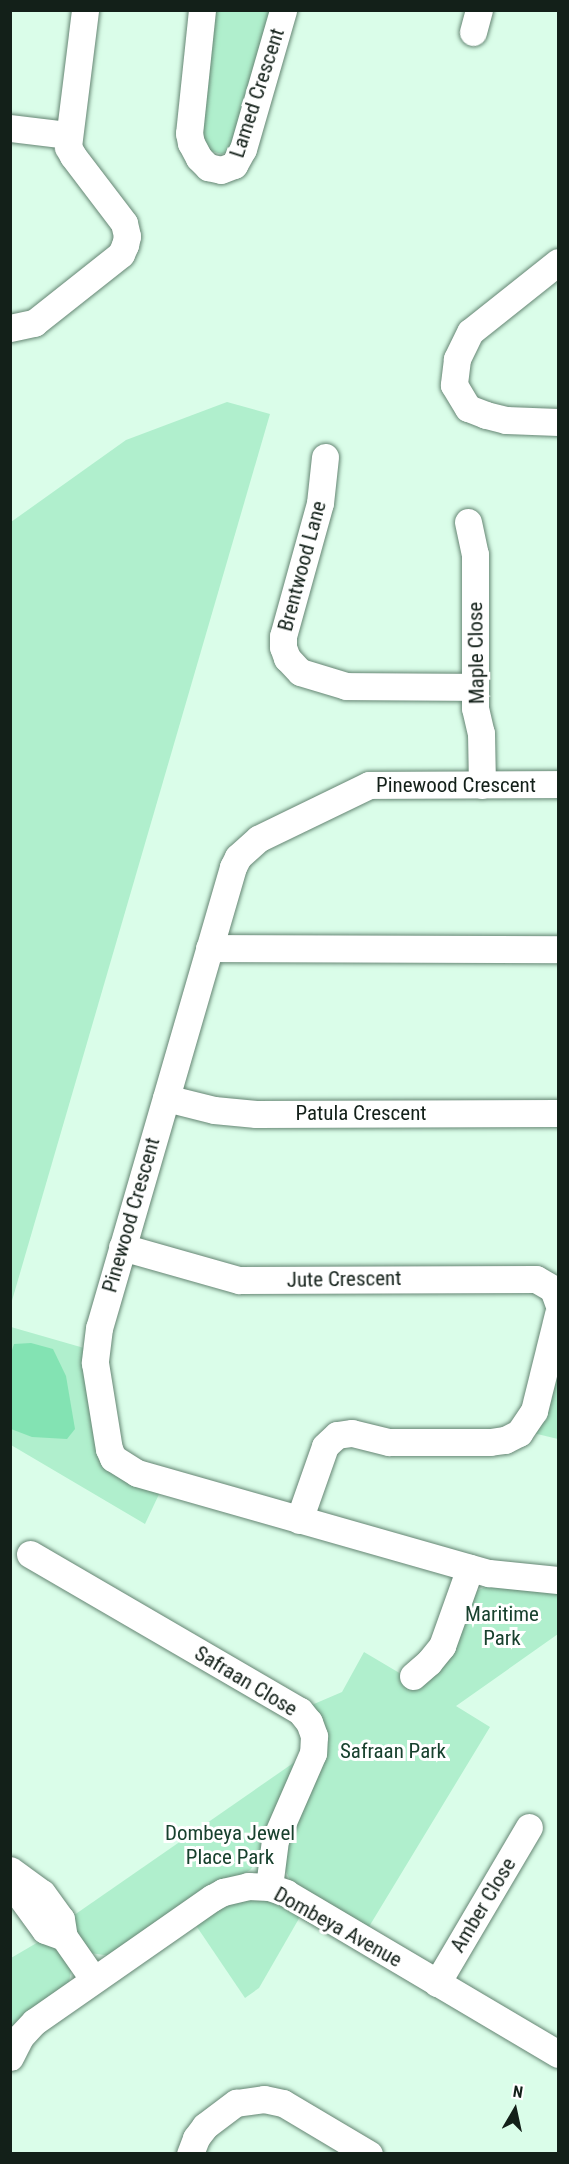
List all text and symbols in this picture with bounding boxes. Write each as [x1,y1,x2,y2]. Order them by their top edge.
street label: Lamed Crescent [224,25,290,161]
street label: Brentwood Lane [272,498,332,634]
street label: Maple Close [463,602,489,704]
street label: Pinewood Crescent [376,772,536,798]
street label: Patula Crescent [295,1100,427,1126]
street label: Pinewood Crescent [97,1135,165,1295]
street label: Jute Crescent [286,1265,402,1293]
park label: Maritime Park [465,1601,539,1651]
street label: Safraan Close [190,1640,302,1722]
park label: Safraan Park [340,1738,446,1764]
park label: Dombeya Jewel Place Park [165,1820,295,1870]
street label: Amber Close [445,1853,521,1957]
street label: Dombeya Avenue [270,1881,406,1973]
north arrow [485,2080,545,2140]
text: N [512,2082,524,2102]

